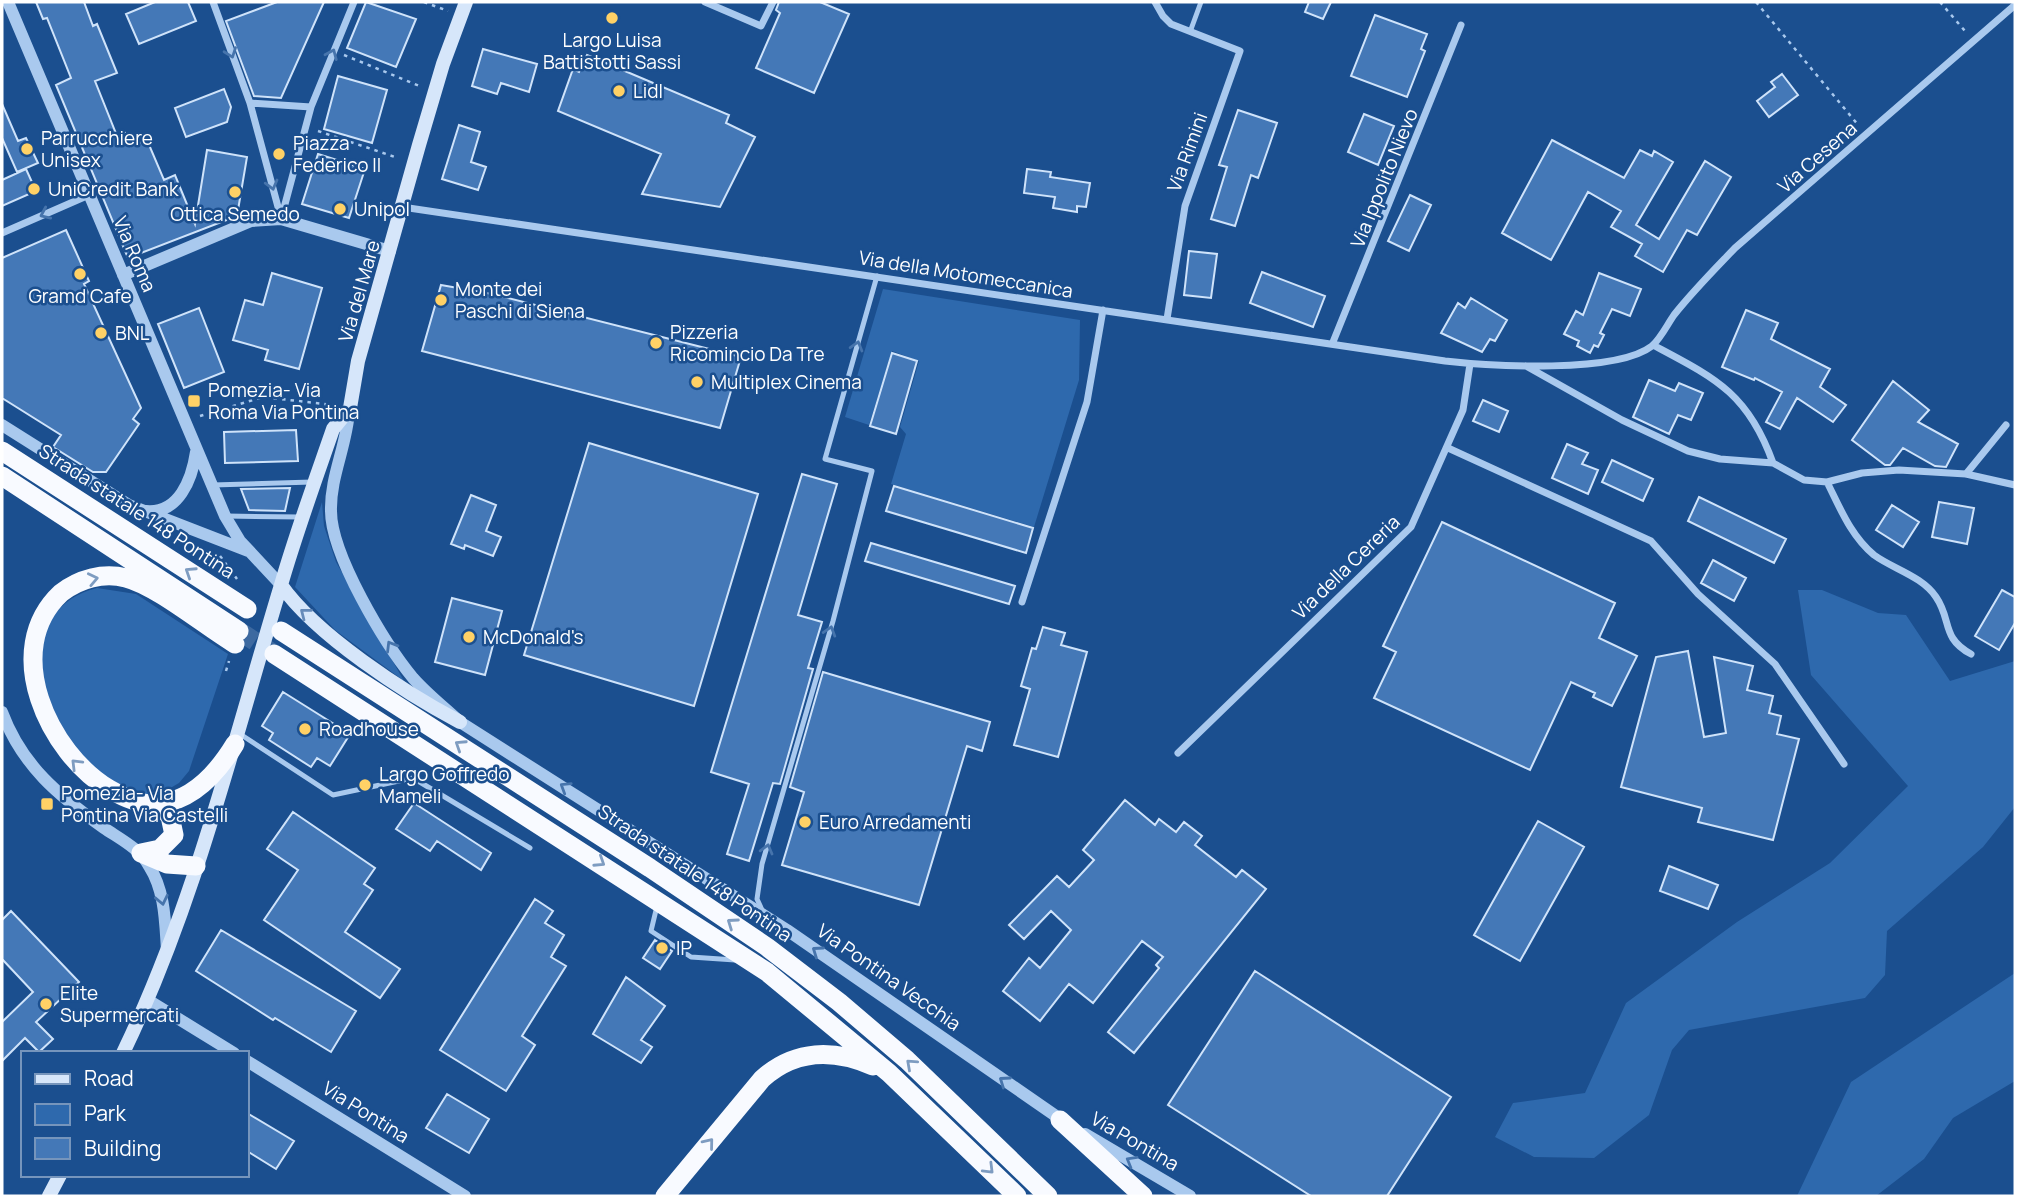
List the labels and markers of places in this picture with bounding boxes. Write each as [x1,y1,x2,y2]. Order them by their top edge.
marker: Largo Luisa Battistotti Sassi [604,10,620,26]
place label: Largo Luisa Battistotti Sassi [543,27,681,75]
place label: Lidl [633,78,663,104]
marker: Lidl [611,83,627,99]
place label: Parrucchiere Unisex [41,125,153,173]
place label: Piazza Federico II [293,130,381,178]
marker: Parrucchiere Unisex [19,141,35,157]
marker: Piazza Federico II [271,146,287,162]
place label: UniCredit Bank [48,176,179,202]
marker: UniCredit Bank [26,181,42,197]
marker: Ottica Semedo [227,184,243,200]
place label: Unipol [354,196,410,222]
place label: Ottica Semedo [170,201,300,227]
marker: Unipol [332,201,348,217]
marker: Gramd Cafe [72,266,88,282]
place label: Monte dei Paschi di Siena [455,276,585,324]
place label: Gramd Cafe [28,283,132,309]
marker: Monte dei Paschi di Siena [433,292,449,308]
place label: Pizzeria Ricomincio Da Tre [670,319,825,367]
place label: BNL [115,320,150,346]
marker: BNL [93,325,109,341]
marker: Pizzeria Ricomincio Da Tre [648,335,664,351]
place label: Multiplex Cinema [711,369,862,395]
marker: Multiplex Cinema [689,374,705,390]
place label: Pomezia- Via Roma Via Pontina [208,377,359,425]
marker: Pomezia- Via Roma Via Pontina [186,393,202,409]
place label: McDonald's [483,624,584,650]
marker: McDonald's [461,629,477,645]
place label: Roadhouse [319,716,419,742]
marker: Roadhouse [297,721,313,737]
place label: Largo Goffredo Mameli [379,761,510,809]
marker: Largo Goffredo Mameli [357,777,373,793]
place label: Pomezia- Via Pontina Via Castelli [61,780,228,828]
marker: Pomezia- Via Pontina Via Castelli [39,796,55,812]
place label: Euro Arredamenti [819,809,971,835]
marker: Euro Arredamenti [797,814,813,830]
place label: IP [676,935,692,961]
marker: IP [654,940,670,956]
place label: Elite Supermercati [60,980,179,1028]
marker: Elite Supermercati [38,996,54,1012]

